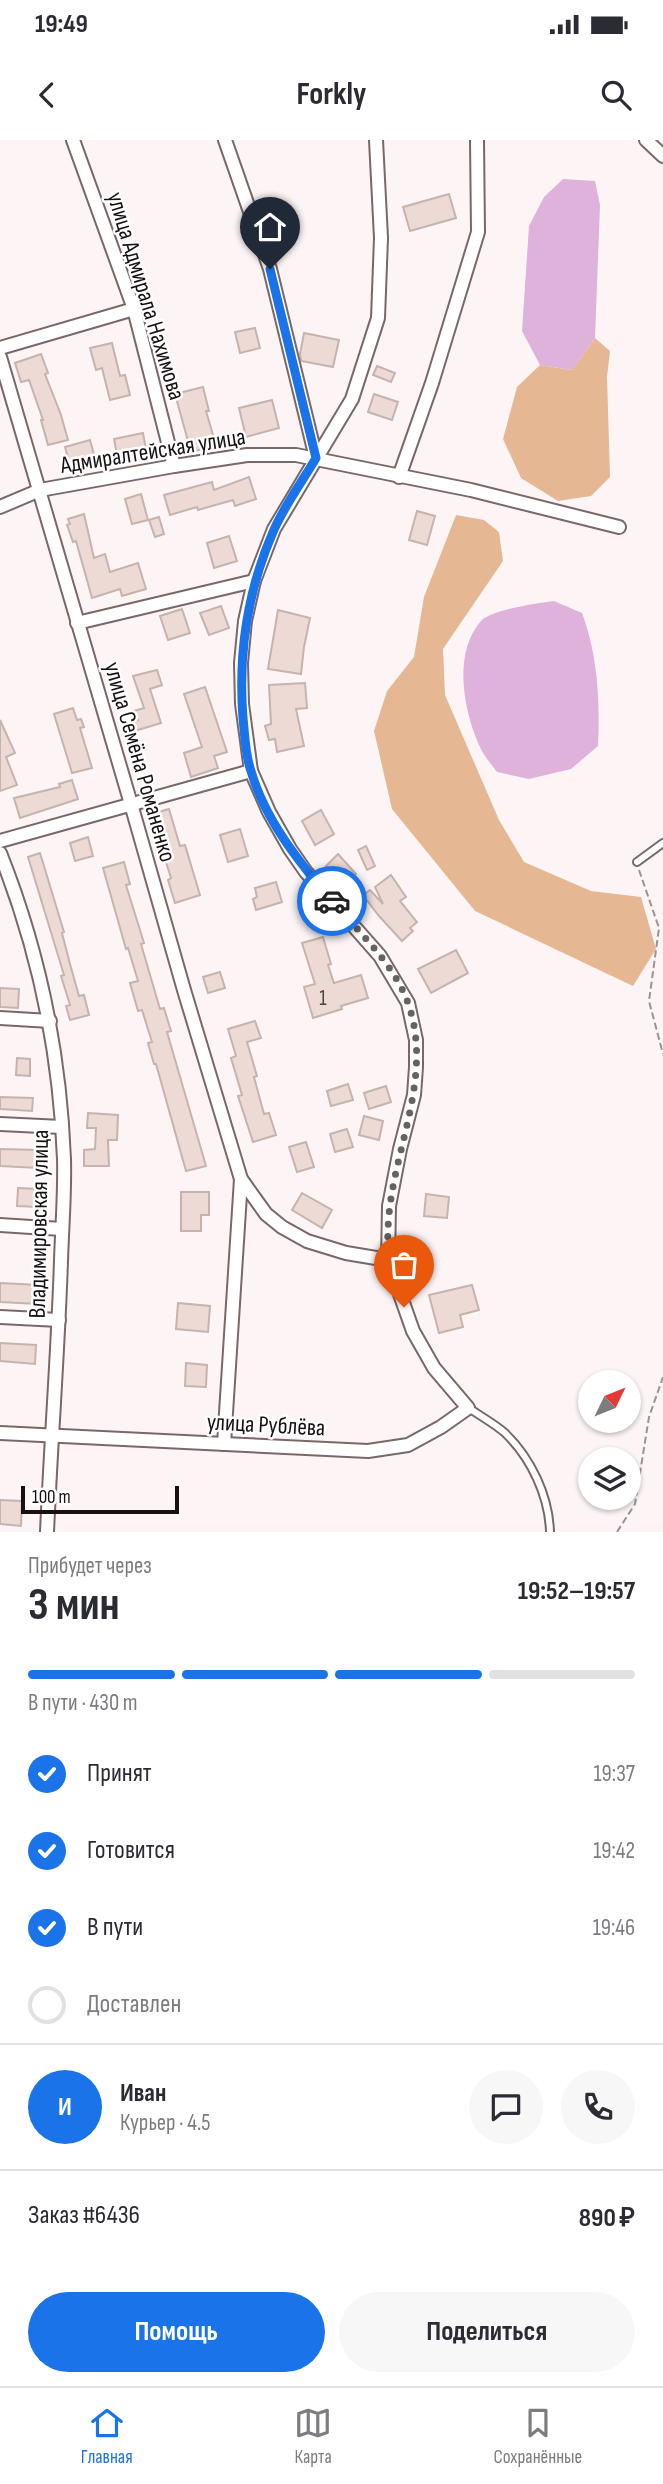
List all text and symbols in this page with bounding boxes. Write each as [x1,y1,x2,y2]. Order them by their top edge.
text: 19:49 [35,9,88,40]
text: Forkly [297,75,366,114]
icon: back [28,76,66,114]
icon: search [597,76,635,114]
street label: улица Адмирала Нахимова [101,189,191,403]
pin [240,197,300,269]
icon: home [251,208,289,246]
street label: Адмиралтейская улица [57,422,248,480]
street label: улица Семёна Романенко [98,659,182,865]
courier [297,866,367,936]
icon: car [313,882,351,920]
house number: 1 [319,986,327,1011]
street label: Владимировская улица [23,1129,55,1319]
pin [374,1235,434,1307]
icon: bag [385,1246,423,1284]
north arrow [578,1370,640,1433]
map controls [578,1370,641,1510]
street label: улица Рублёва [206,1407,326,1443]
button: layers [578,1447,641,1510]
scale bar [21,1483,178,1515]
text: 100 m [32,1486,71,1509]
text: Прибудет через [28,1552,152,1580]
text: 19:52–19:57 [518,1576,635,1607]
text: 3 мин [28,1578,120,1633]
text: В пути · 430 m [28,1689,138,1717]
icon: check [28,1755,66,1793]
text: Принят [87,1758,152,1789]
text: 19:37 [594,1760,635,1788]
icon: check [28,1832,66,1870]
text: Готовится [87,1835,175,1866]
text: 19:42 [593,1837,635,1865]
icon: check [28,1909,66,1947]
text: В пути [87,1912,143,1943]
text: 19:46 [593,1914,635,1942]
text: Доставлен [87,1989,181,2020]
button: chat [469,2070,543,2144]
button: phone [561,2070,635,2144]
text: Иван [120,2078,166,2109]
text: И [58,2092,72,2123]
text: Курьер · 4.5 [120,2109,210,2137]
text: Заказ #6436 [28,2200,140,2231]
text: 890 ₽ [579,2203,635,2234]
button: Помощь [28,2292,325,2372]
button: Поделиться [339,2292,635,2372]
tab: Главная [81,2404,133,2469]
tab: Карта [294,2404,332,2469]
tab: Сохранённые [494,2404,582,2469]

